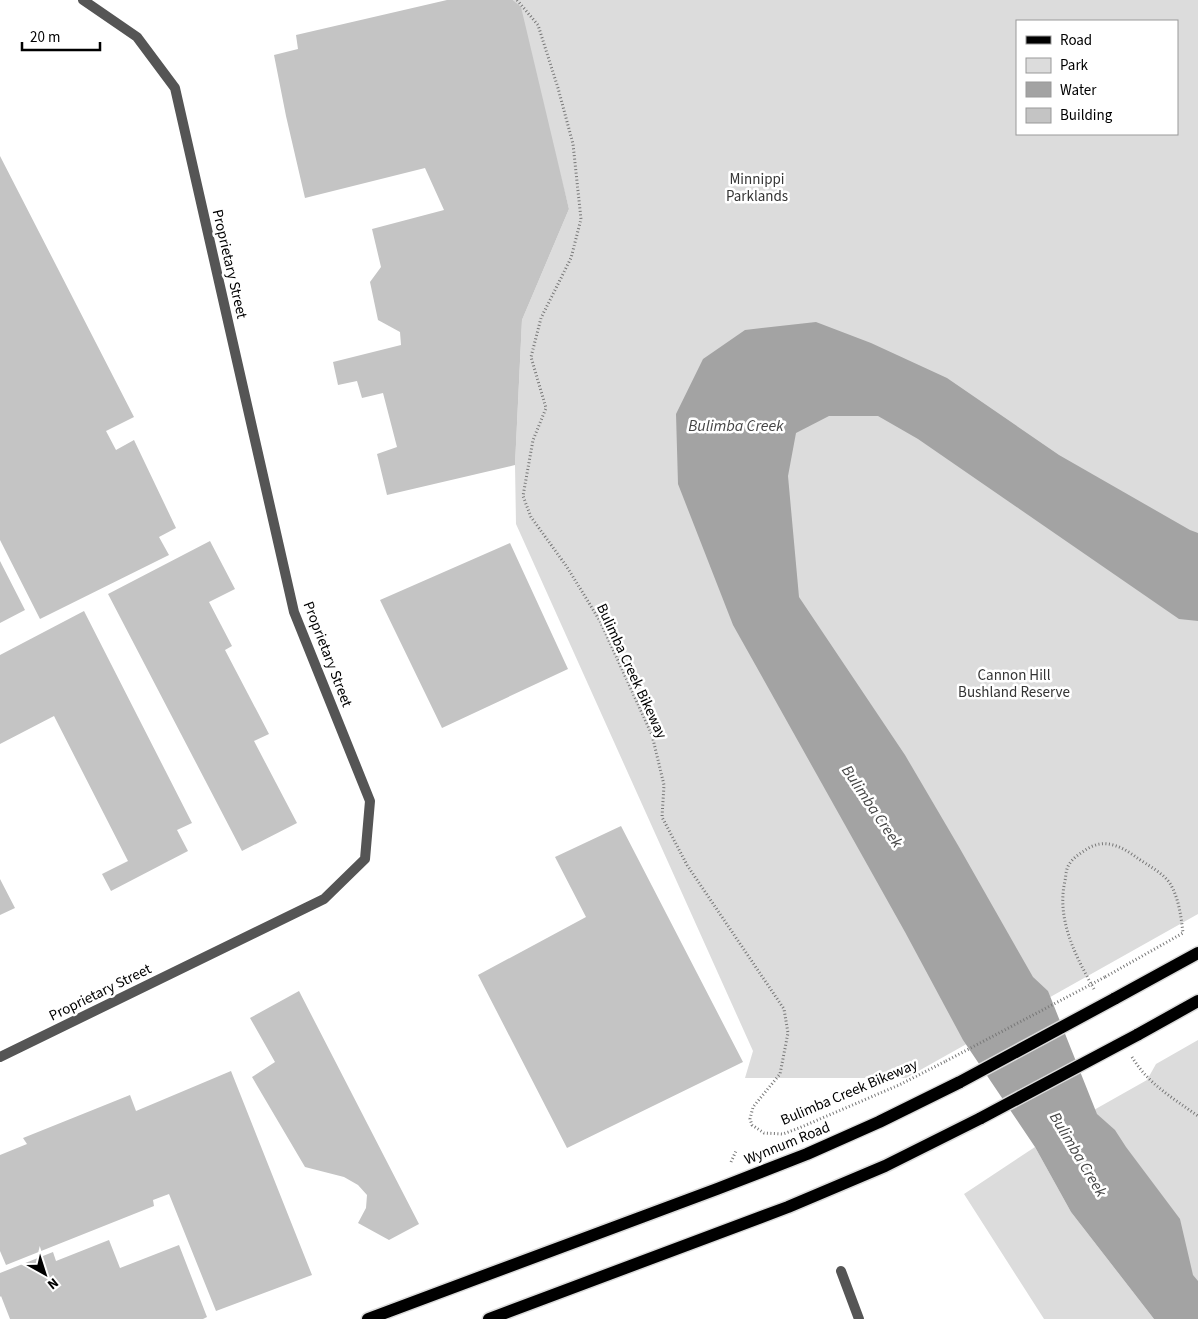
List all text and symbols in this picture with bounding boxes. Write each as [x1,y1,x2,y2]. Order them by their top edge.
scale bar [22,20,100,52]
legend [1016,20,1178,135]
text: 20 m [30,27,60,48]
text: Road [1060,30,1092,51]
text: Park [1060,55,1089,76]
text: Water [1060,80,1097,101]
text: Building [1060,105,1113,126]
park label: Minnippi Parklands [726,169,788,207]
street label: Proprietary Street [207,207,252,321]
water label: Bulimba Creek [688,415,784,437]
street label: Proprietary Street [298,598,357,710]
street label: Bulimba Creek Bikeway [591,600,672,742]
park label: Cannon Hill Bushland Reserve [958,665,1070,703]
water label: Bulimba Creek [836,761,908,853]
street label: Proprietary Street [45,959,155,1026]
street label: Bulimba Creek Bikeway [777,1054,921,1131]
water label: Bulimba Creek [1044,1108,1112,1201]
street label: Wynnum Road [741,1117,833,1170]
north arrow [20,1249,70,1299]
text: N [43,1273,62,1294]

